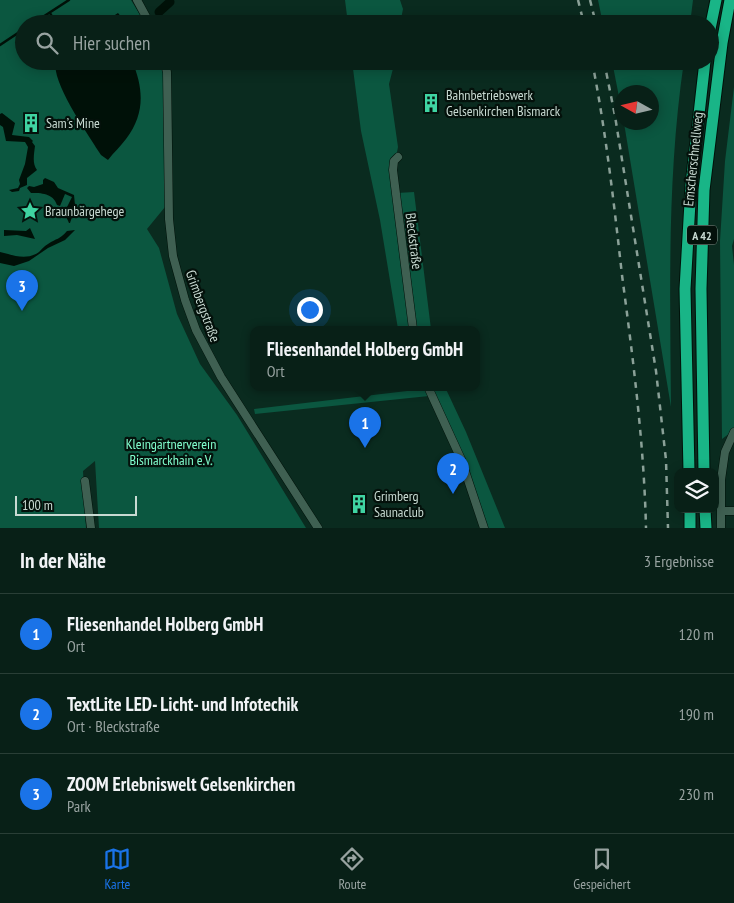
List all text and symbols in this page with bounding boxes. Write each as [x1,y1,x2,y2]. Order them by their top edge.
search box [15,15,719,70]
icon: search [33,29,61,57]
text: Hier suchen [73,31,150,55]
north arrow [614,85,659,130]
place label: Bahnbetriebswerk Gelsenkirchen Bismarck [446,86,561,120]
building icon: Bahnbetriebswerk Gelsenkirchen Bismarck [420,92,442,114]
street label: Emscherschnellweg [679,111,707,207]
building icon: Sam’s Mine [20,112,42,134]
place label: Sam’s Mine [46,114,100,132]
place icon: Braunbärgehege [19,200,41,222]
place label: Braunbärgehege [45,202,124,220]
street label: Bleckstraße [402,212,426,270]
road number: A 42 [687,226,717,244]
street label: Grimbergstraße [182,268,224,345]
pin: 3 [6,270,38,311]
your location [297,297,323,323]
popup [250,326,480,391]
text: Fliesenhandel Holberg GmbH [267,337,463,361]
text: Ort [267,361,285,381]
pin: 1 [349,407,381,448]
park label: Kleingärtnerverein Bismarckhain e.V. [126,435,216,469]
pin: 2 [437,453,469,494]
map controls [674,468,719,513]
button: layers [674,468,719,513]
place label: Grimberg Saunaclub [374,487,424,521]
scale bar [15,493,138,516]
building icon: Grimberg Saunaclub [348,493,370,515]
text: 100 m [22,496,53,514]
text: In der Nähe [20,547,106,574]
text: 3 Ergebnisse [644,551,714,571]
text: Fliesenhandel Holberg GmbH [67,612,263,636]
text: 1 [32,624,40,644]
text: 120 m [679,624,714,644]
text: Ort [67,636,85,656]
text: TextLite LED- Licht- und Infotechik [67,692,298,716]
text: 2 [32,704,40,724]
text: 190 m [679,704,714,724]
text: Ort · Bleckstraße [67,716,160,736]
text: ZOOM Erlebniswelt Gelsenkirchen [67,772,295,796]
text: 3 [32,784,40,804]
text: 230 m [679,784,714,804]
text: Park [67,796,91,816]
tab: Karte [103,845,131,893]
tab: Route [338,845,366,893]
tab: Gespeichert [573,845,631,893]

